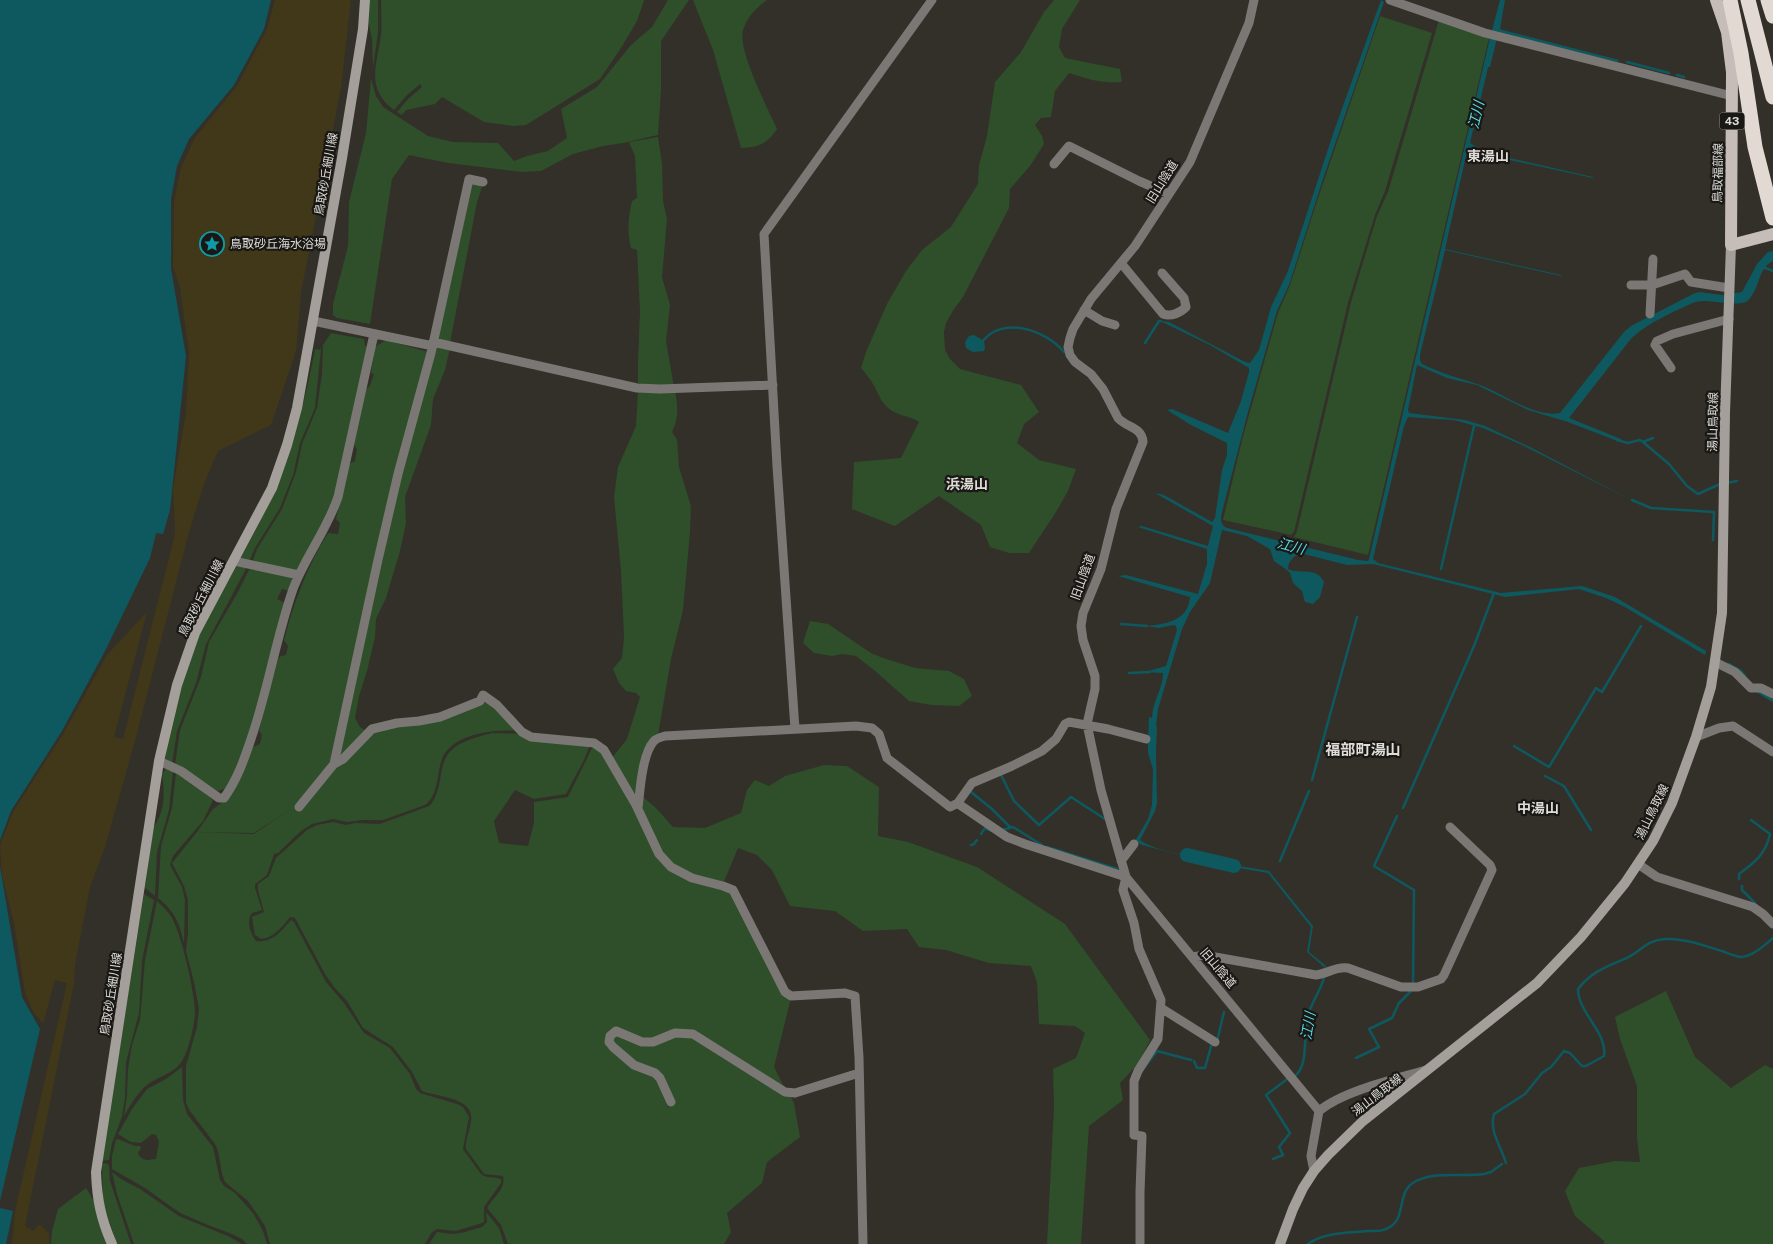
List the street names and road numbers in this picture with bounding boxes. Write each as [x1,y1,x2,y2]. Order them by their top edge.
road number: 43 [1720,112,1744,130]
street label: 鳥取砂丘細川線 [312,131,340,217]
street label: 鳥取福部線 [1710,143,1726,203]
street label: 旧山陰道 [1143,158,1181,206]
street label: 湯山鳥取線 [1705,392,1721,452]
street label: 旧山陰道 [1068,552,1098,602]
street label: 鳥取砂丘細川線 [176,557,226,639]
street label: 湯山鳥取線 [1633,782,1671,842]
street label: 旧山陰道 [1197,945,1239,991]
street label: 鳥取砂丘細川線 [98,951,124,1037]
street label: 湯山鳥取線 [1349,1071,1405,1119]

